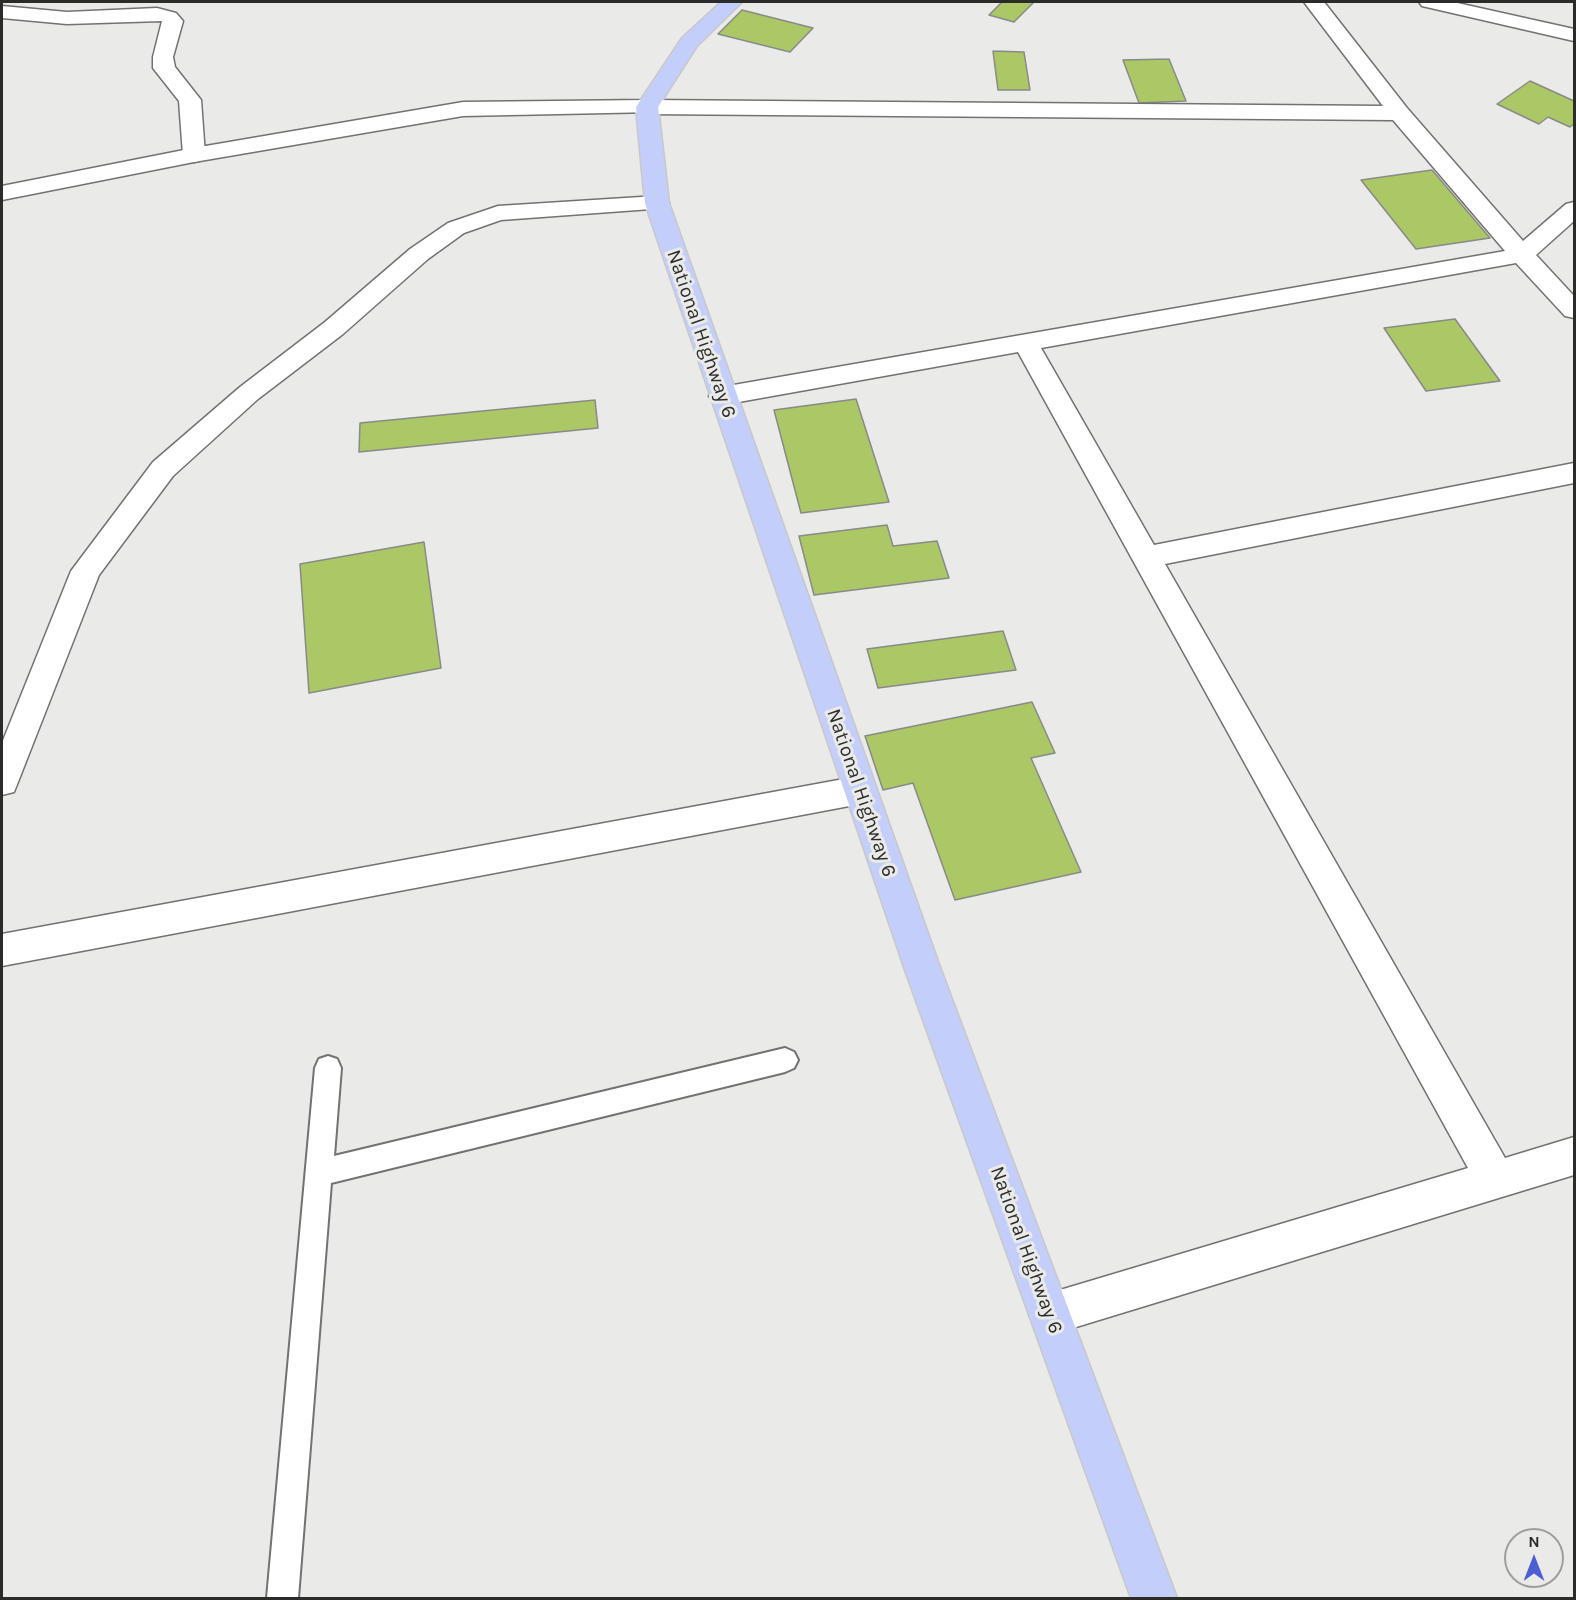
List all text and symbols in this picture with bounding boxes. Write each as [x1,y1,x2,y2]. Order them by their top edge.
street label: National Highway 6 [661,247,741,421]
street label: National Highway 6 [821,706,901,880]
street label: National Highway 6 [985,1163,1067,1337]
north arrow [1504,1528,1564,1588]
text: N [1528,1532,1540,1551]

